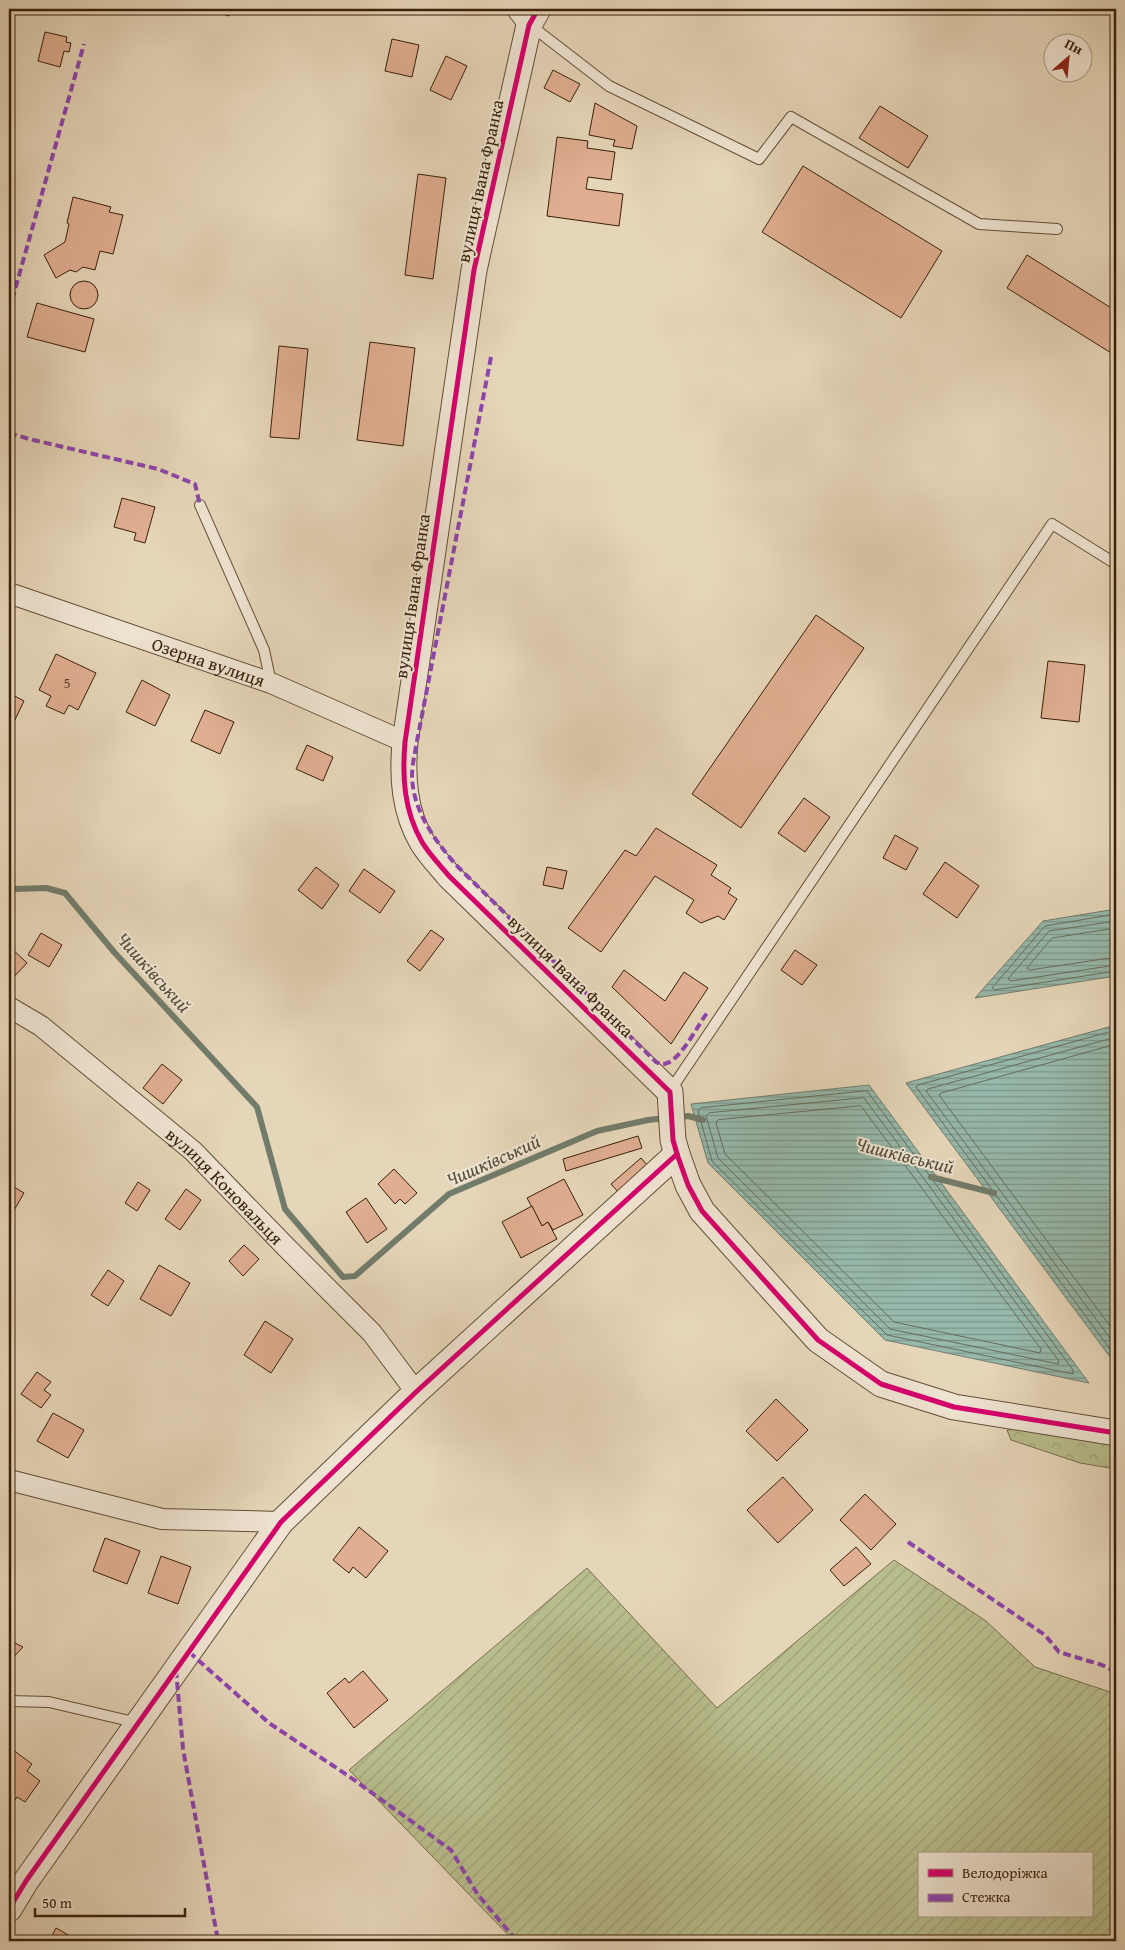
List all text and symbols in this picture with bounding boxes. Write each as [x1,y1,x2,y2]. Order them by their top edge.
north arrow [1042,32,1092,82]
text: Пн [1061,33,1087,60]
street label: вулиця Івана Франка [450,97,511,265]
street label: вулиця Івана Франка [387,511,437,680]
street label: Озерна вулиця [148,630,269,693]
house number: 5 [63,672,71,693]
street label: вулиця Івана Франка [502,909,640,1044]
water label: Чишківський [110,925,198,1019]
street label: вулиця Коновальця [160,1121,290,1251]
water label: Чишківський [441,1127,545,1193]
water label: Чишківський [853,1129,958,1181]
legend [918,1852,1092,1918]
text: Велодоріжка [962,1862,1048,1883]
scale bar [35,1885,185,1917]
text: Стежка [962,1886,1011,1907]
text: 50 m [42,1892,73,1913]

